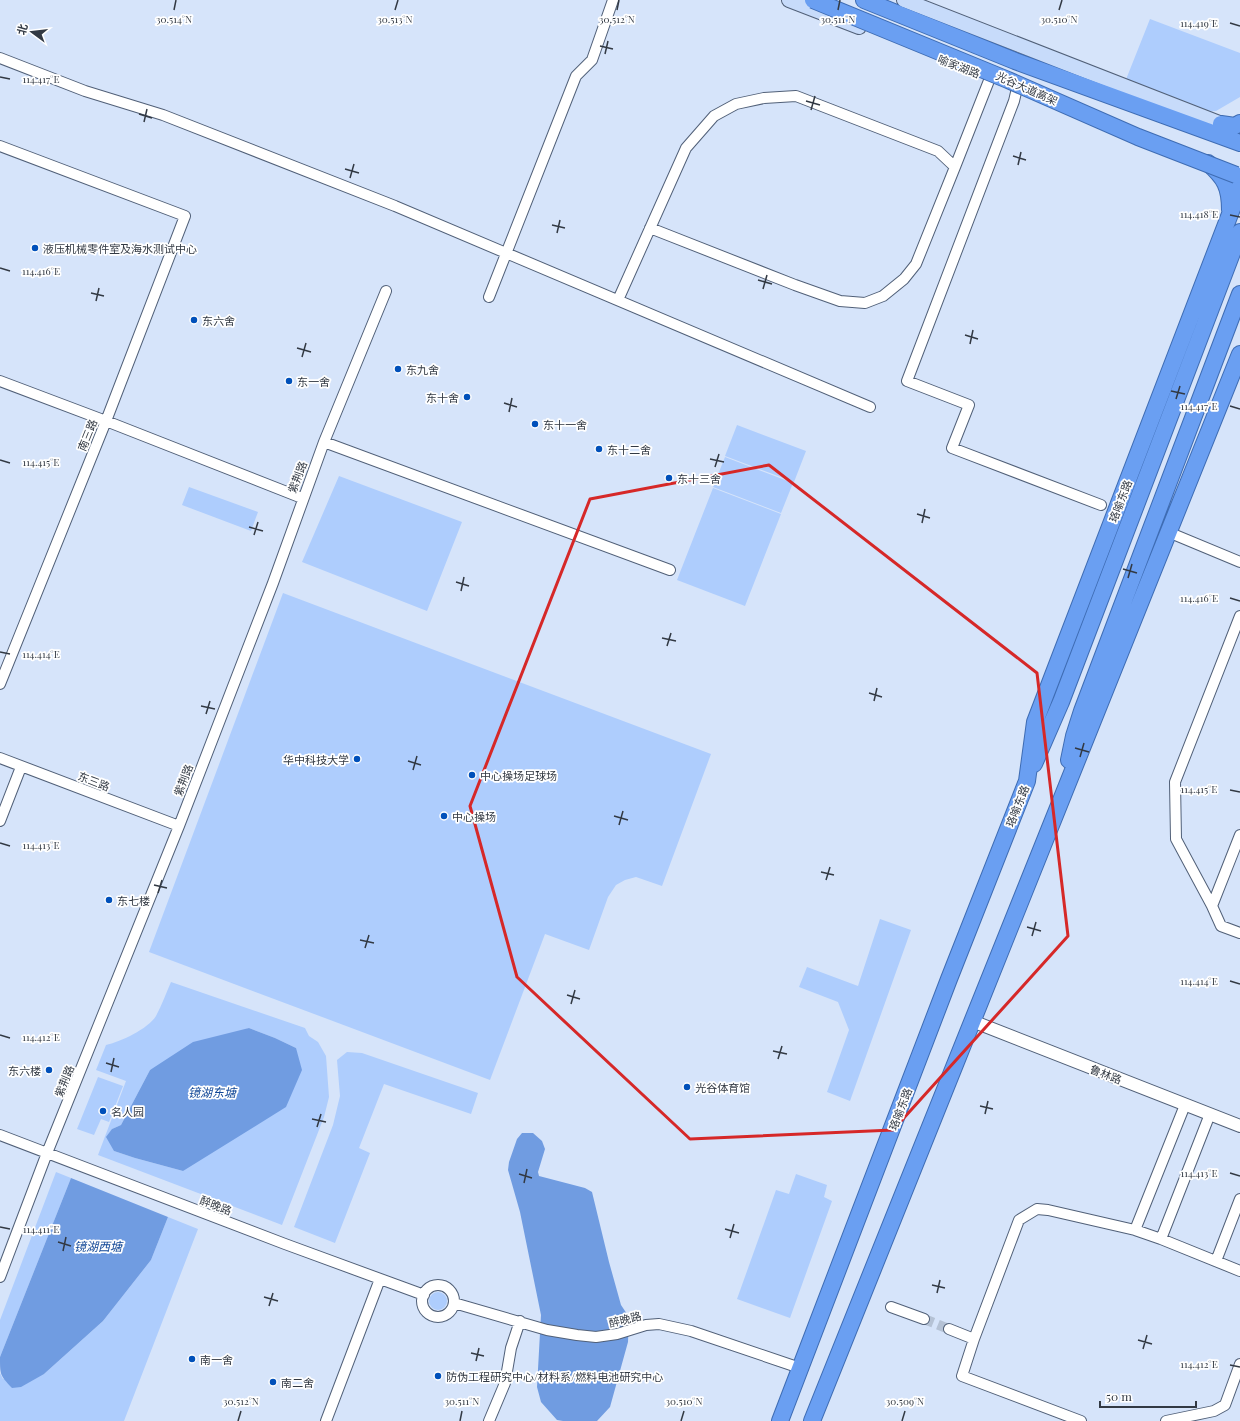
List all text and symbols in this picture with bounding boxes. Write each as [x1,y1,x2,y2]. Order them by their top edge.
north arrow [12,12,52,52]
text: 30.514°N [156,12,192,26]
text: 30.513°N [377,12,413,26]
text: 30.512°N [599,12,635,26]
text: 30.511°N [821,12,855,26]
text: 30.510°N [1041,12,1077,26]
text: 114.419°E [1180,16,1218,30]
text: 北 [13,22,31,37]
street label: 喻家湖路 [936,51,982,81]
street label: 光谷大道高架 [994,68,1060,108]
text: 114.417°E [23,72,59,86]
text: 114.418°E [1180,207,1218,221]
place label: 液压机械零件室及海水测试中心 [43,241,197,256]
marker: 液压机械零件室及海水测试中心 [30,243,40,253]
text: 114.416°E [22,264,60,278]
place label: 东六舍 [202,313,235,328]
marker: 东六舍 [189,315,199,325]
place label: 东九舍 [406,362,439,377]
marker: 东九舍 [393,364,403,374]
place label: 东一舍 [297,374,330,389]
marker: 东一舍 [284,376,294,386]
place label: 东十舍 [426,390,459,405]
marker: 东十舍 [462,392,472,402]
text: 114.417°E [1181,399,1217,413]
street label: 南三路 [74,417,100,453]
place label: 东十一舍 [543,417,587,432]
marker: 东十一舍 [530,419,540,429]
place label: 东十二舍 [607,442,651,457]
marker: 东十二舍 [594,444,604,454]
text: 114.415°E [23,455,59,469]
street label: 紫荆路 [284,459,310,495]
place label: 东十三舍 [677,471,721,486]
marker: 东十三舍 [664,473,674,483]
street label: 珞喻东路 [1105,478,1135,524]
text: 114.416°E [1180,591,1218,605]
text: 114.414°E [22,647,60,661]
place label: 华中科技大学 [283,752,349,767]
marker: 华中科技大学 [352,754,362,764]
street label: 紫荆路 [170,762,196,798]
street label: 东三路 [76,768,112,794]
place label: 中心操场足球场 [480,768,557,783]
marker: 中心操场足球场 [467,770,477,780]
text: 114.415°E [1181,782,1217,796]
street label: 珞喻东路 [1002,783,1032,829]
place label: 中心操场 [452,809,496,824]
marker: 中心操场 [439,811,449,821]
text: 114.413°E [23,838,60,852]
place label: 东七楼 [117,893,150,908]
marker: 东七楼 [104,895,114,905]
text: 114.414°E [1180,974,1218,988]
text: 114.412°E [22,1030,60,1044]
street label: 鲁林路 [1088,1061,1124,1087]
place label: 东六楼 [8,1063,41,1078]
street label: 紫荆路 [51,1063,77,1099]
marker: 东六楼 [44,1065,54,1075]
place label: 光谷体育馆 [695,1080,750,1095]
marker: 光谷体育馆 [682,1082,692,1092]
water label: 镜湖东塘 [188,1084,238,1100]
street label: 珞喻东路 [885,1086,915,1132]
place label: 名人园 [111,1104,144,1119]
marker: 名人园 [98,1106,108,1116]
text: 114.413°E [1181,1166,1218,1180]
street label: 醉晚路 [198,1192,234,1218]
text: 114.411°E [23,1222,59,1236]
water label: 镜湖西塘 [74,1238,124,1254]
street label: 醉晚路 [607,1308,643,1330]
place label: 南一舍 [200,1352,233,1367]
marker: 南一舍 [187,1354,197,1364]
text: 114.412°E [1180,1357,1218,1371]
place label: 防伪工程研究中心/材料系/燃料电池研究中心 [446,1369,663,1384]
marker: 防伪工程研究中心/材料系/燃料电池研究中心 [433,1371,443,1381]
place label: 南二舍 [281,1375,314,1390]
marker: 南二舍 [268,1377,278,1387]
scale bar [1100,1383,1196,1409]
text: 50 m [1106,1388,1132,1404]
text: 30.512°N [223,1394,259,1408]
text: 30.511°N [445,1394,479,1408]
text: 30.510°N [666,1394,702,1408]
text: 30.509°N [886,1394,924,1408]

